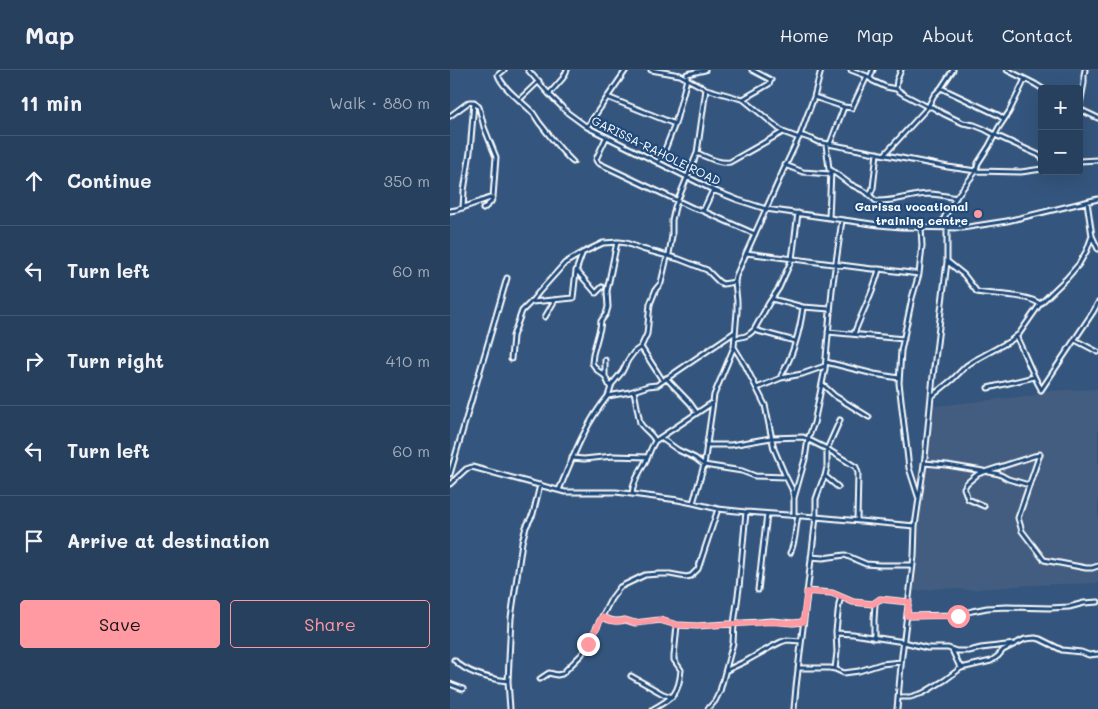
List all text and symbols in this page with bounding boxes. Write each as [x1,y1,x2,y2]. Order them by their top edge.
text: Map [25,19,74,50]
text: Home [780,23,829,47]
text: Map [857,23,893,47]
text: About [921,23,974,47]
text: Contact [1002,23,1073,47]
map controls [1038,85,1083,175]
button: + [1038,85,1083,130]
text: 11 min [20,89,82,116]
text: Walk · 880 m [329,92,430,113]
street label: GARISSA-RAHOLE ROAD [589,112,724,188]
button: − [1038,130,1083,175]
icon: ahead [20,167,48,195]
text: Continue [67,168,152,193]
text: 350 m [384,170,430,191]
place label: Garissa vocational training centre [855,198,968,228]
marker: Garissa vocational training centre [972,208,984,220]
icon: left [20,257,48,285]
text: Turn left [67,258,150,283]
text: 60 m [393,260,430,281]
icon: right [20,347,48,375]
text: Turn right [67,348,164,373]
text: 410 m [386,350,430,371]
icon: left [20,437,48,465]
text: Turn left [67,438,150,463]
text: 60 m [393,440,430,461]
icon: arrive [20,527,48,555]
text: Arrive at destination [67,528,270,553]
button: Save [20,600,220,648]
button: Share [230,600,430,648]
route start [947,605,970,628]
route end [577,633,600,656]

